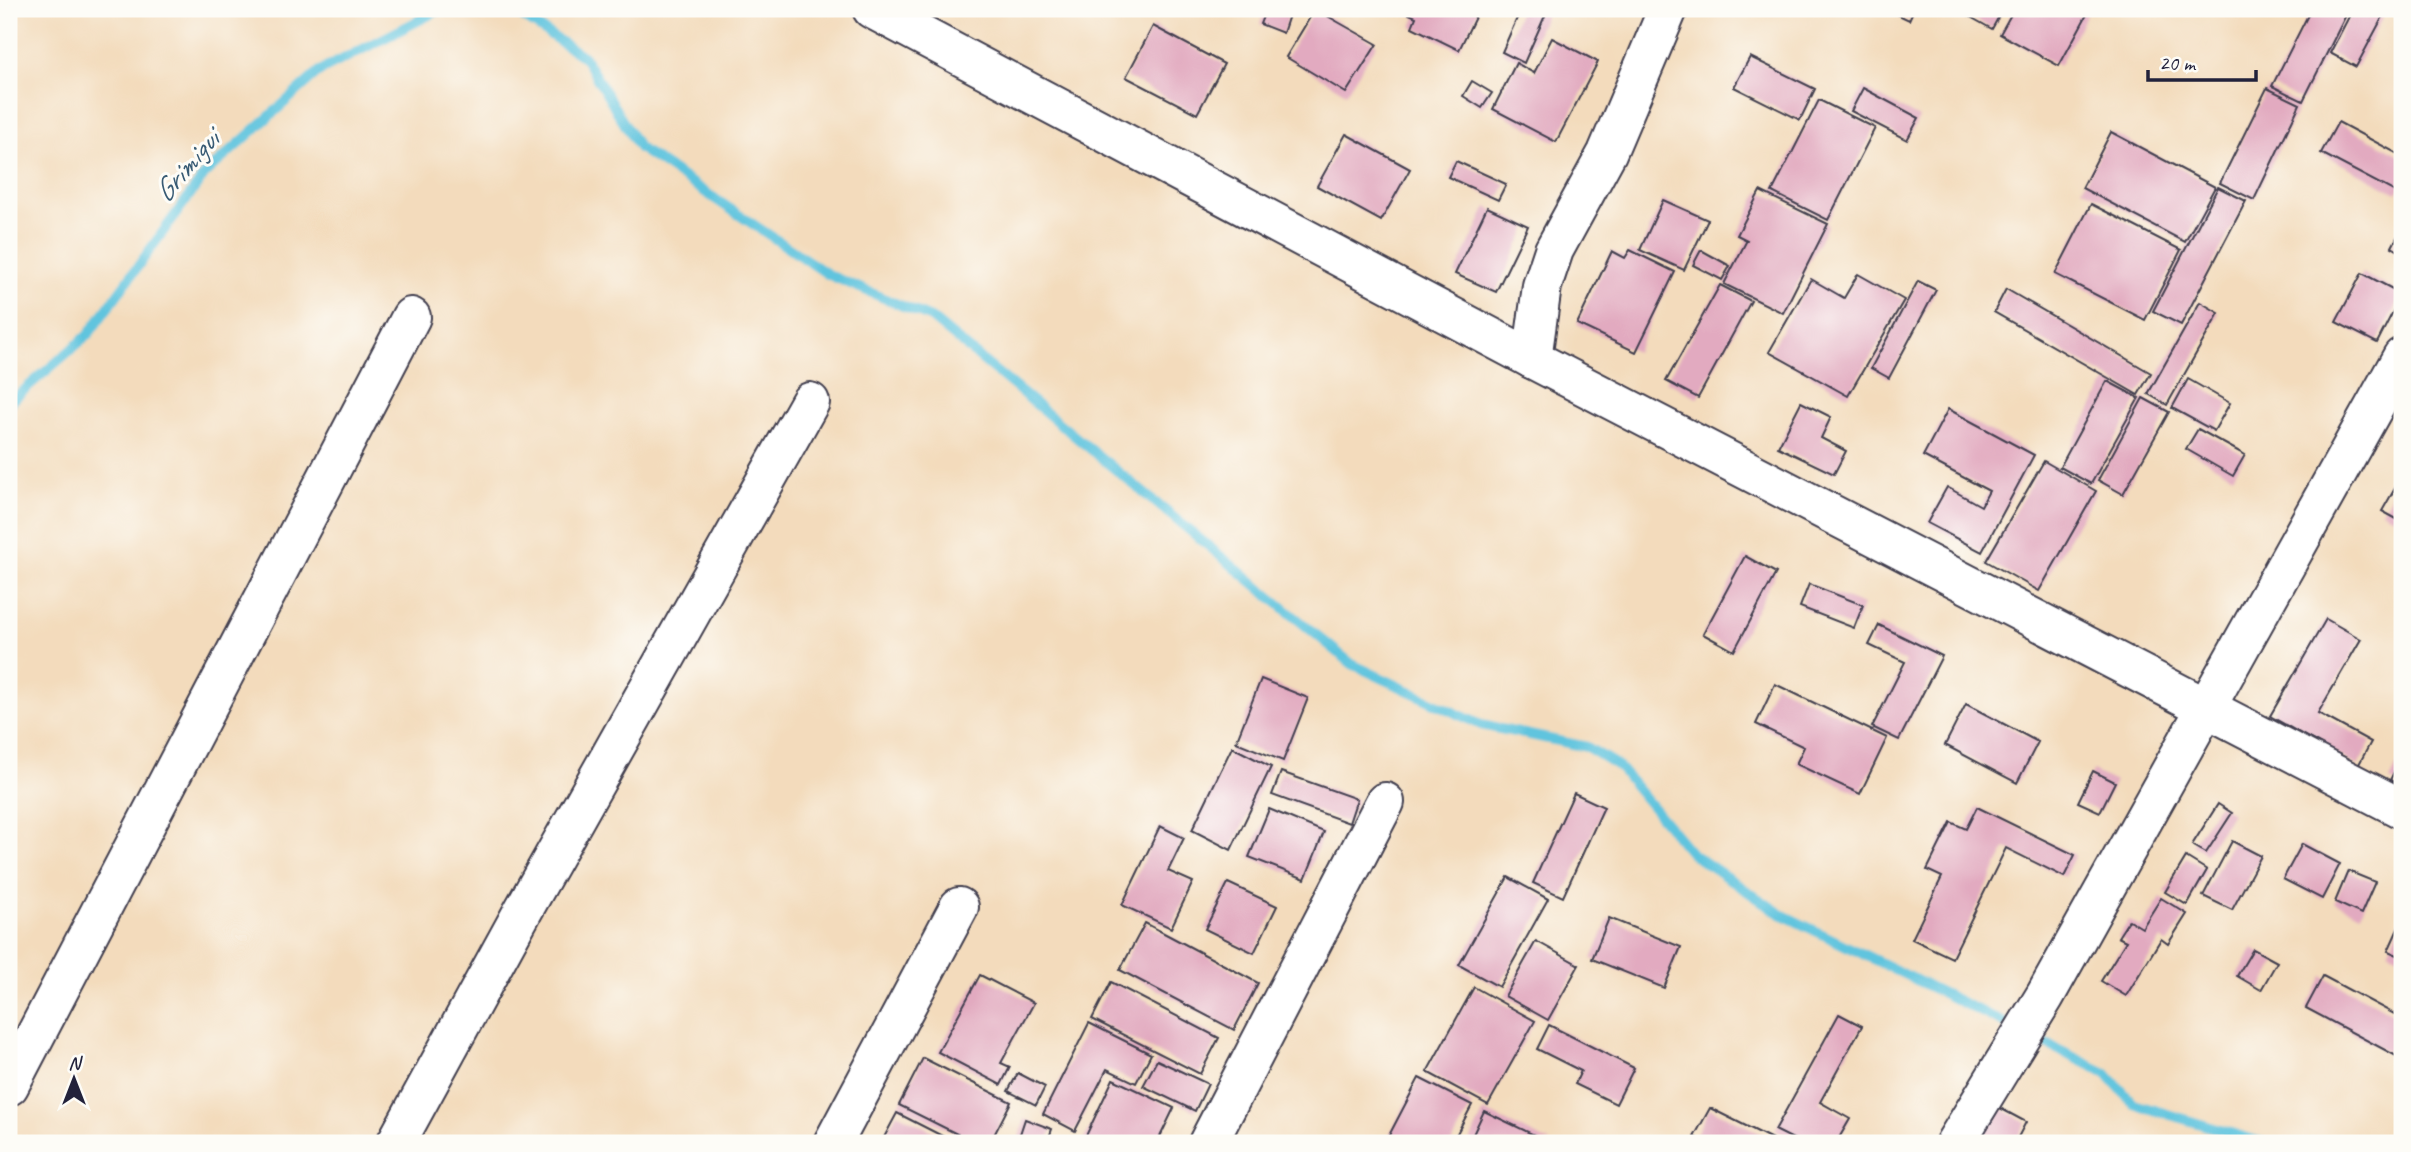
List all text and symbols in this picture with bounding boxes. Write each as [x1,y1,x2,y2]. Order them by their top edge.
scale bar [2148,38,2257,82]
text: 20 m [2159,50,2197,76]
water label: Grimigui [145,117,232,210]
north arrow [38,1044,108,1114]
text: N [68,1051,83,1075]

